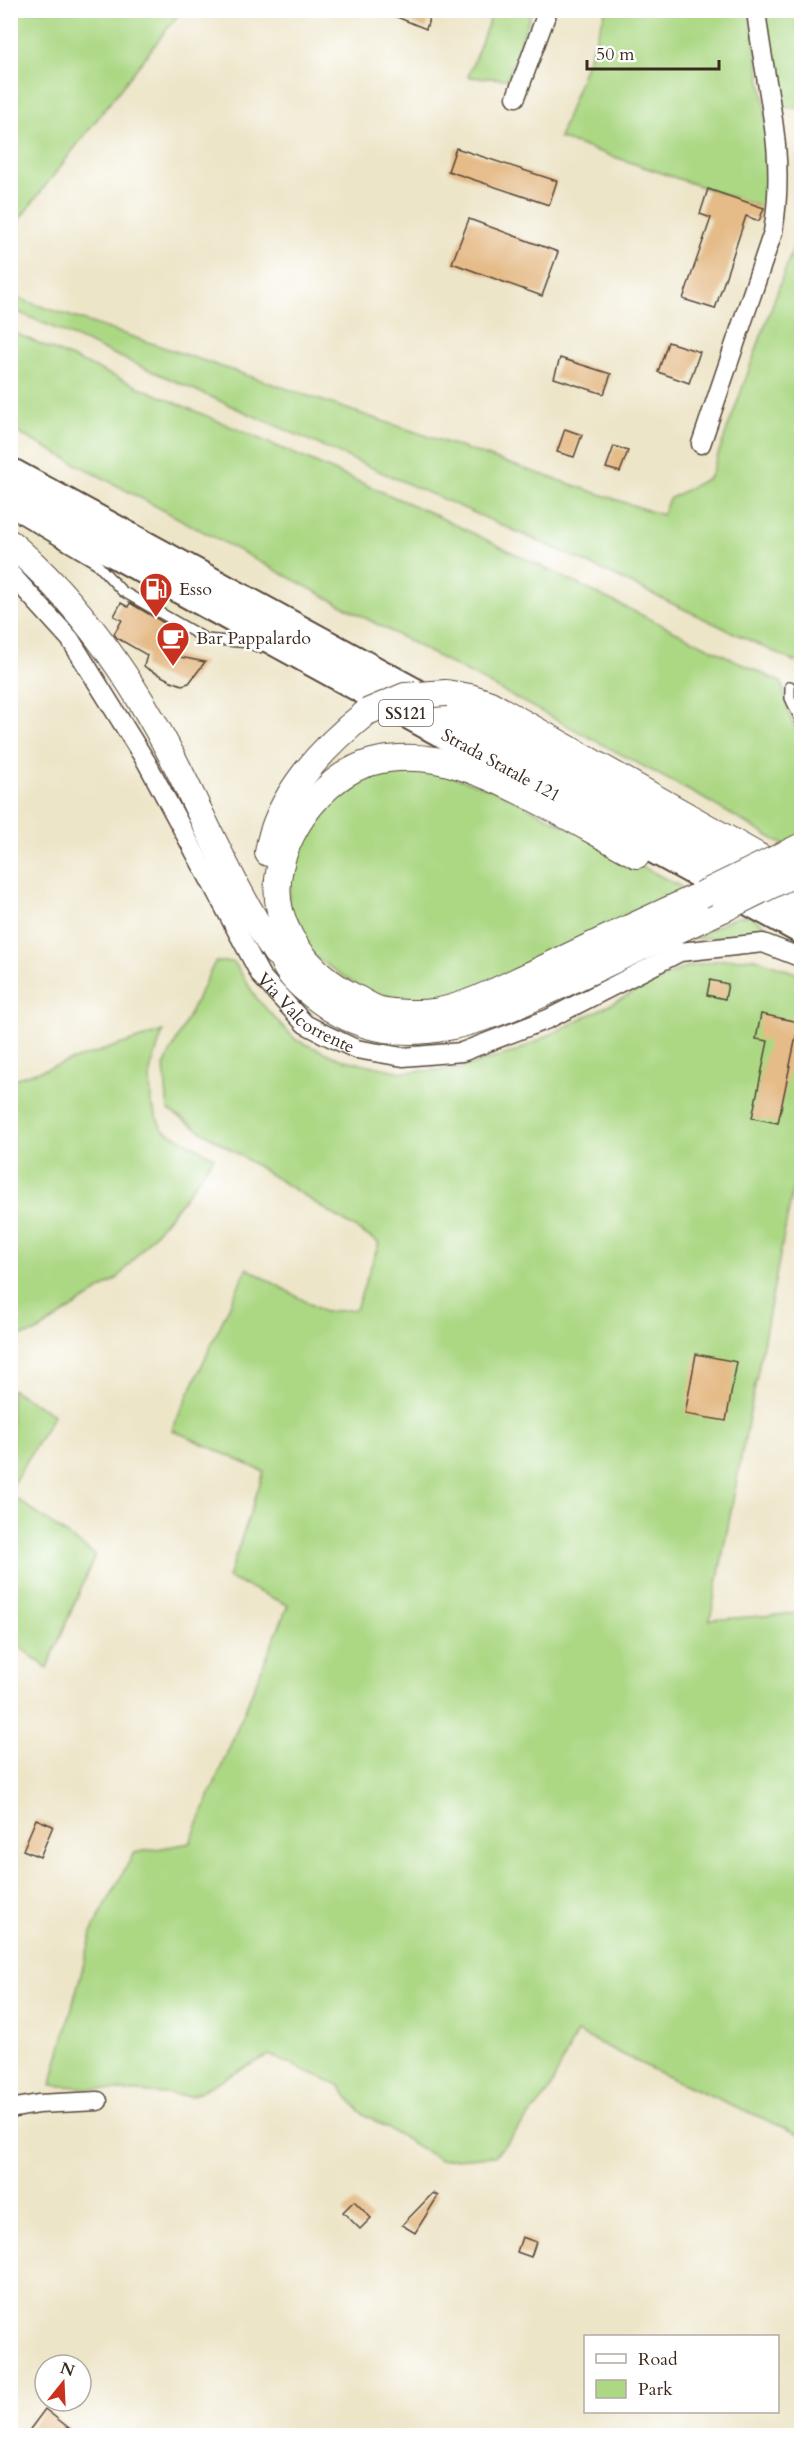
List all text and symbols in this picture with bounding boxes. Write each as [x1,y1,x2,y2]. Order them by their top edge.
scale bar [587,33,719,71]
text: 50 m [596,42,635,67]
fuel station icon: Esso [138,571,174,618]
place label: Esso [179,577,212,602]
cafe icon: Bar Pappalardo [155,620,191,667]
place label: Bar Pappalardo [196,626,311,651]
road number: SS121 [379,700,433,726]
street label: Strada Statale 121 [437,723,565,808]
street label: Via Valcorrente [251,967,359,1060]
legend [584,2335,779,2413]
text: Road [638,2347,678,2372]
north arrow [33,2353,93,2413]
text: N [57,2357,77,2382]
text: Park [638,2377,673,2402]

